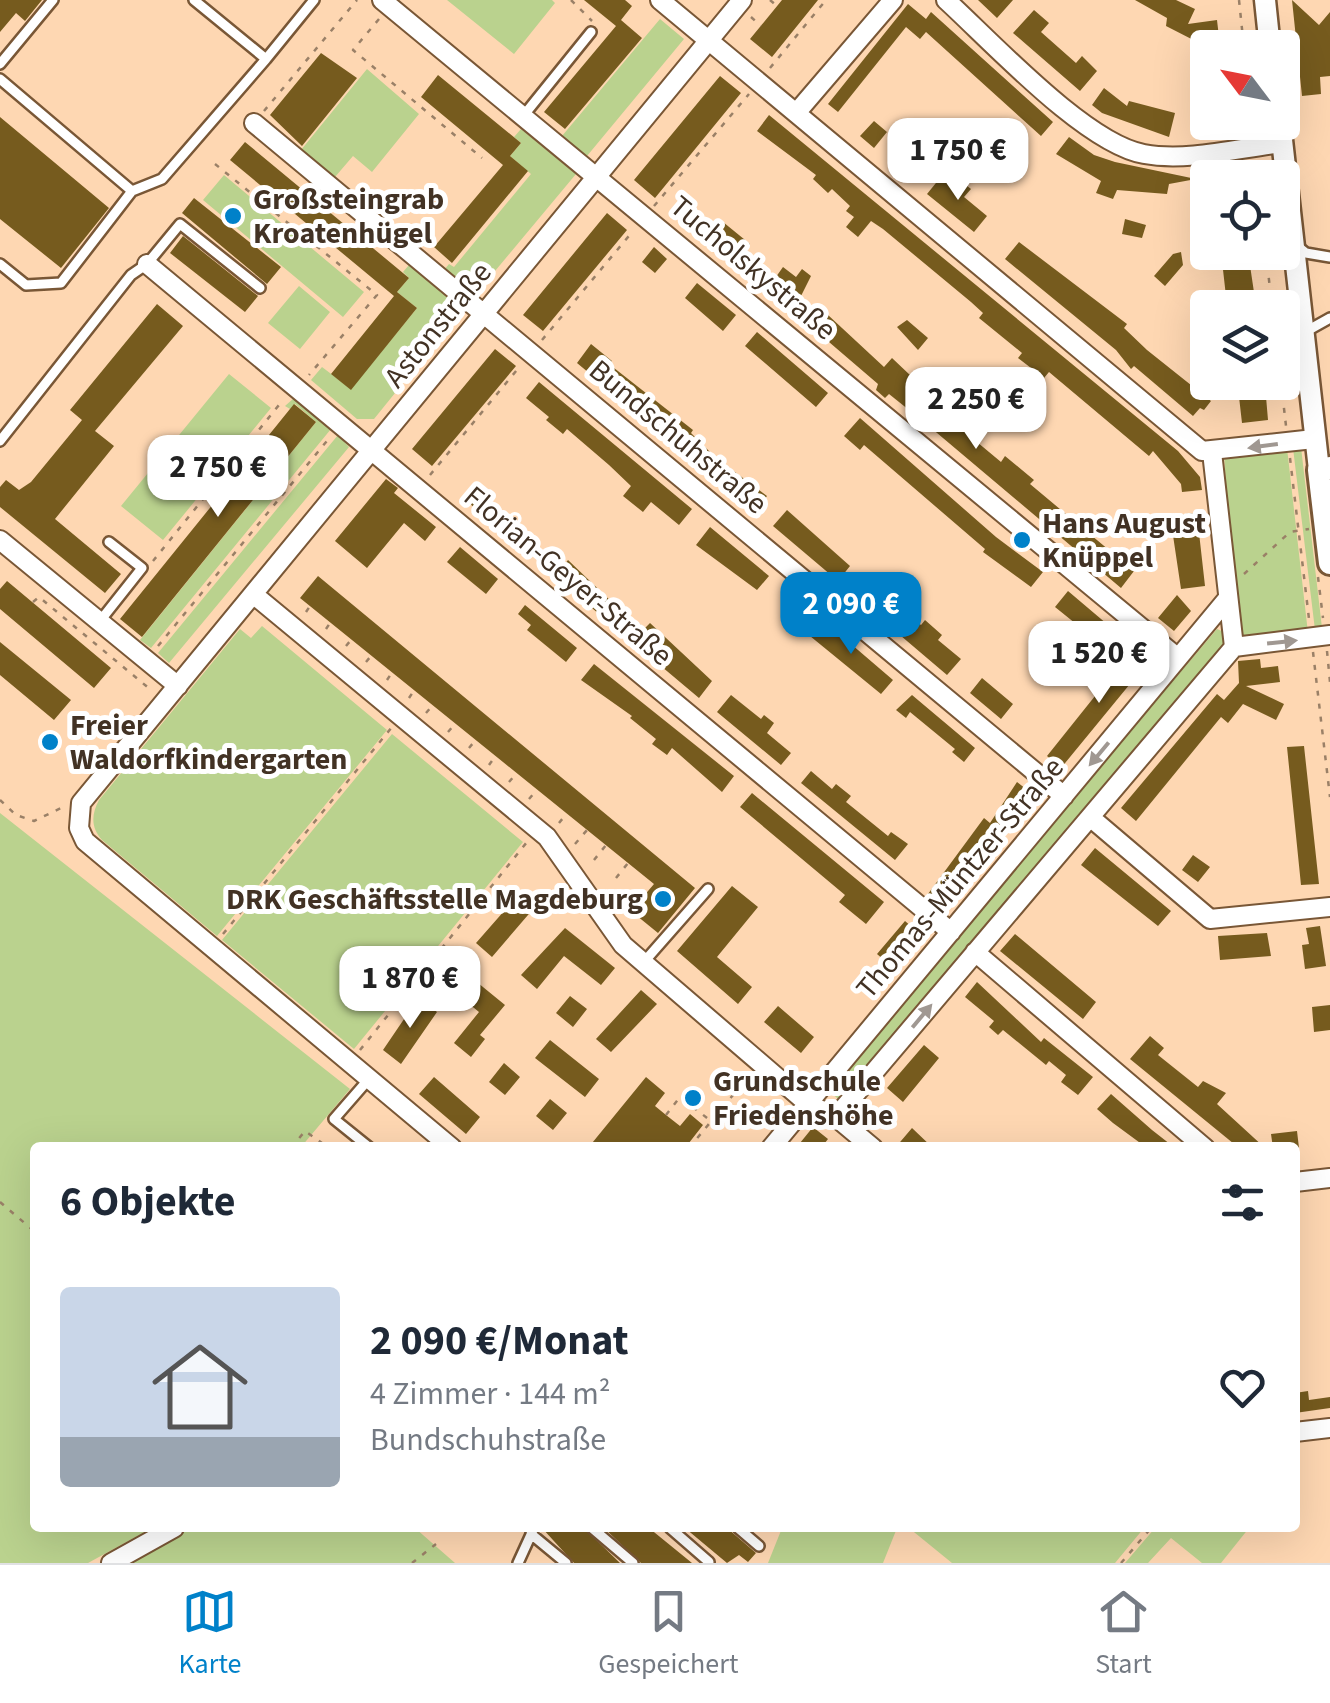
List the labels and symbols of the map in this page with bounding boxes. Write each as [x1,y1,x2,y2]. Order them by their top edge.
north arrow [1190,30,1300,140]
pin: 1 750 € [866,118,1050,203]
place label: Großsteingrab Kroatenhügel [253,178,444,255]
street label: Tucholskystraße [660,185,846,351]
marker: Großsteingrab Kroatenhügel [222,205,244,227]
street label: Astonstraße [374,253,502,397]
street label: Bundschuhstraße [579,349,777,525]
pin: 2 250 € [884,367,1068,452]
pin: 2 750 € [126,435,310,520]
one-way arrow [1247,438,1279,454]
street label: Florian-Geyer-Straße [454,476,682,676]
place label: Hans August Knüppel [1042,502,1206,579]
marker: Hans August Knüppel [1011,529,1033,551]
pin: 2 090 € [759,572,943,657]
pin: 1 520 € [1007,621,1191,706]
one-way arrow [1267,634,1299,650]
place label: Freier Waldorfkindergarten [70,704,348,781]
marker: Freier Waldorfkindergarten [39,731,61,753]
one-way arrow [1089,741,1110,766]
street label: Thomas-Müntzer-Straße [846,748,1074,1008]
place label: DRK Geschäftsstelle Magdeburg [226,878,643,921]
marker: DRK Geschäftsstelle Magdeburg [652,888,674,910]
pin: 1 870 € [318,946,502,1031]
one-way arrow [911,1003,932,1028]
place label: Grundschule Friedenshöhe [713,1060,894,1137]
marker: Grundschule Friedenshöhe [682,1087,704,1109]

